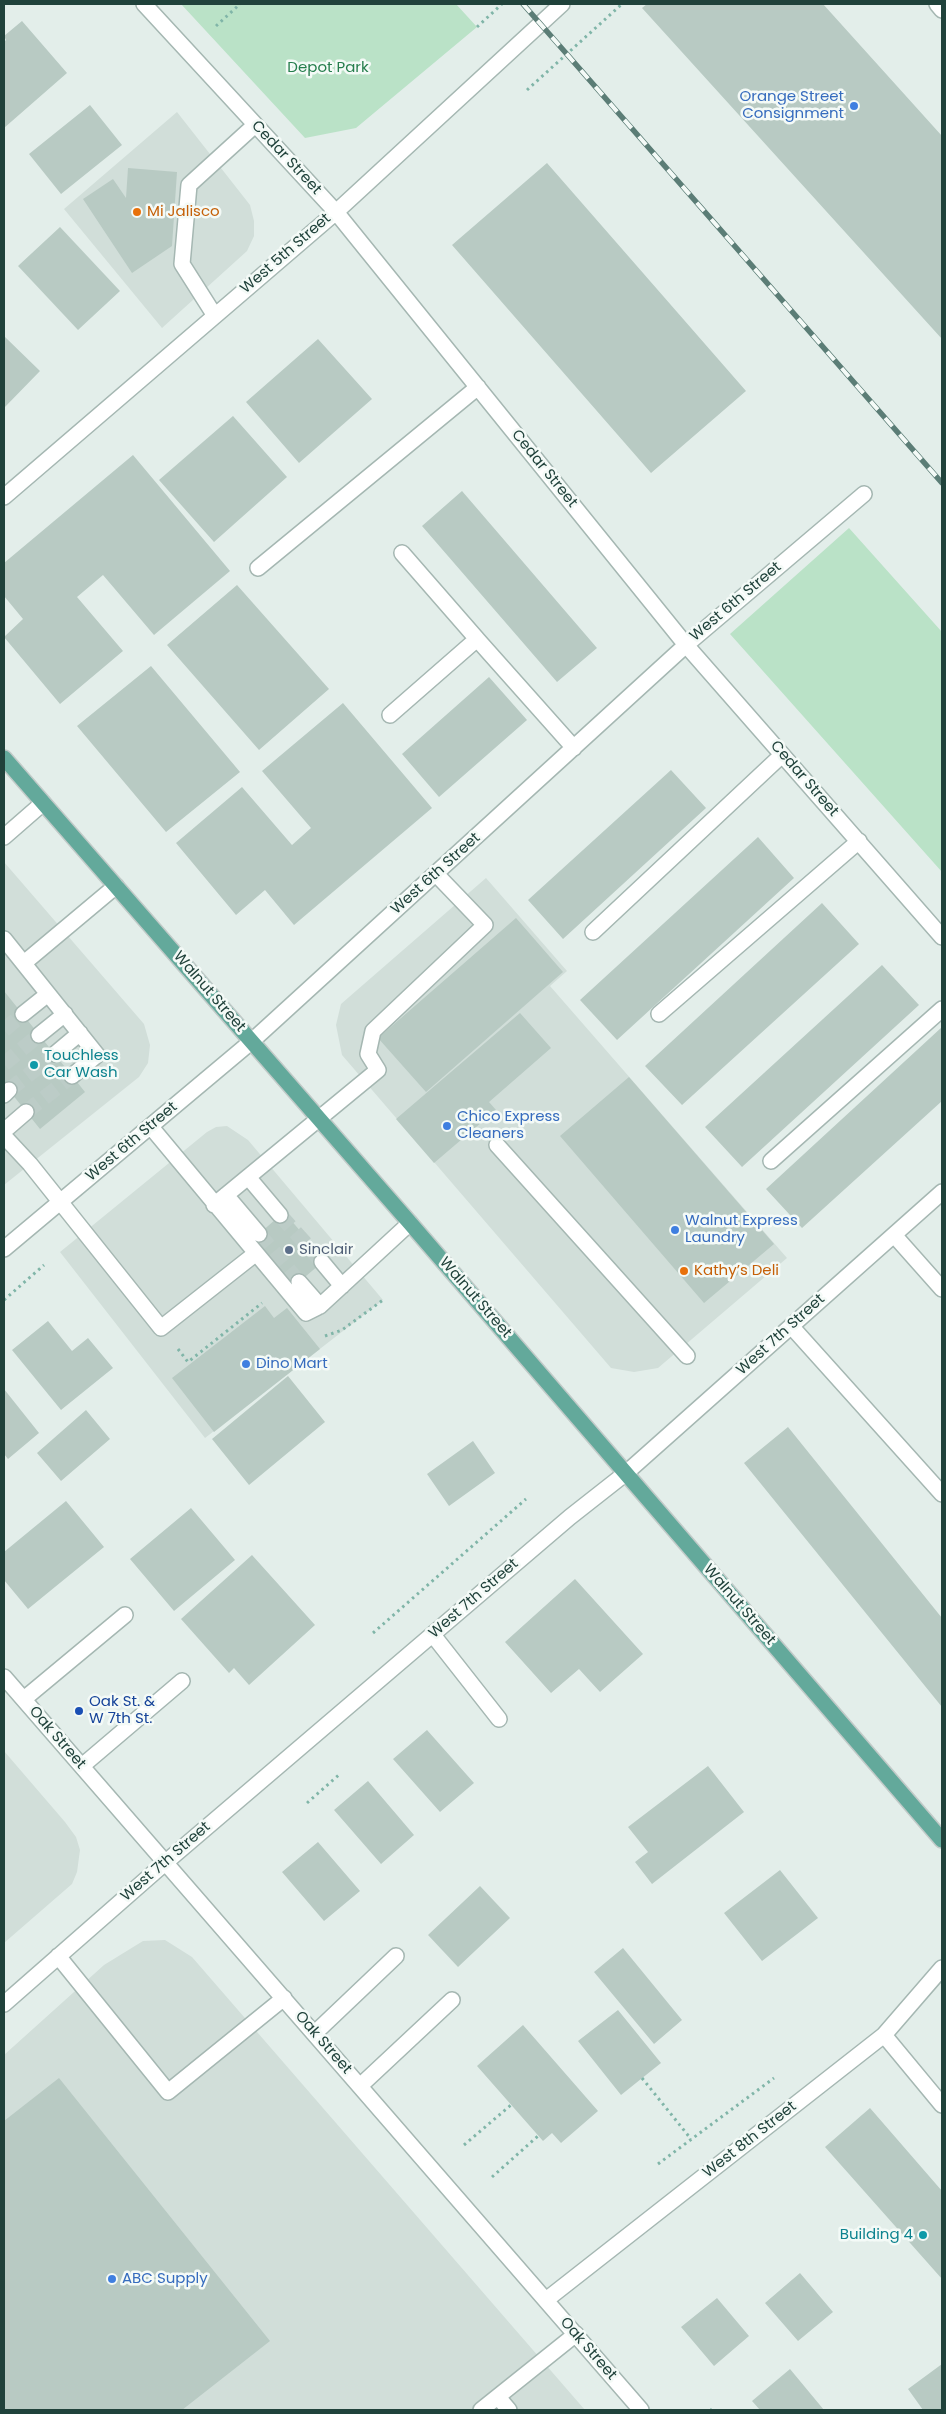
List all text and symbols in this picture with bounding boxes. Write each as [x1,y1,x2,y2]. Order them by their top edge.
park label: Depot Park [287,59,369,77]
place label: Orange Street Consignment [740,88,844,123]
marker: Orange Street Consignment [848,100,860,112]
street label: Cedar Street [247,117,325,199]
place label: Mi Jalisco [147,203,220,221]
marker: Mi Jalisco [131,206,143,218]
street label: West 5th Street [237,210,335,298]
street label: Cedar Street [507,427,581,511]
street label: West 6th Street [687,559,785,645]
street label: Cedar Street [766,737,842,821]
street label: West 6th Street [388,829,484,919]
street label: Walnut Street [169,948,249,1036]
place label: Touchless Car Wash [44,1047,119,1082]
marker: Touchless Car Wash [28,1059,40,1071]
street label: West 6th Street [83,1099,181,1185]
place label: Chico Express Cleaners [457,1108,560,1143]
marker: Chico Express Cleaners [441,1120,453,1132]
place label: Walnut Express Laundry [685,1212,798,1247]
marker: Walnut Express Laundry [669,1224,681,1236]
place label: Sinclair [299,1241,353,1259]
marker: Sinclair [283,1244,295,1256]
street label: Walnut Street [435,1254,515,1342]
place label: Kathy’s Deli [694,1262,779,1280]
marker: Kathy’s Deli [678,1265,690,1277]
street label: West 7th Street [733,1291,829,1379]
place label: Dino Mart [256,1355,328,1373]
marker: Dino Mart [240,1358,252,1370]
street label: West 7th Street [426,1555,522,1643]
street label: Walnut Street [699,1561,779,1649]
place label: Oak St. & W 7th St. [89,1693,155,1728]
street label: Oak Street [25,1703,89,1773]
marker: Oak St. & W 7th St. [73,1705,85,1717]
street label: West 7th Street [118,1818,214,1906]
street label: Oak Street [291,2008,355,2078]
street label: West 8th Street [700,2098,800,2182]
place label: Building 4 [840,2226,913,2244]
marker: Building 4 [917,2229,929,2241]
place label: ABC Supply [122,2270,208,2288]
marker: ABC Supply [106,2273,118,2285]
street label: Oak Street [556,2314,620,2384]

